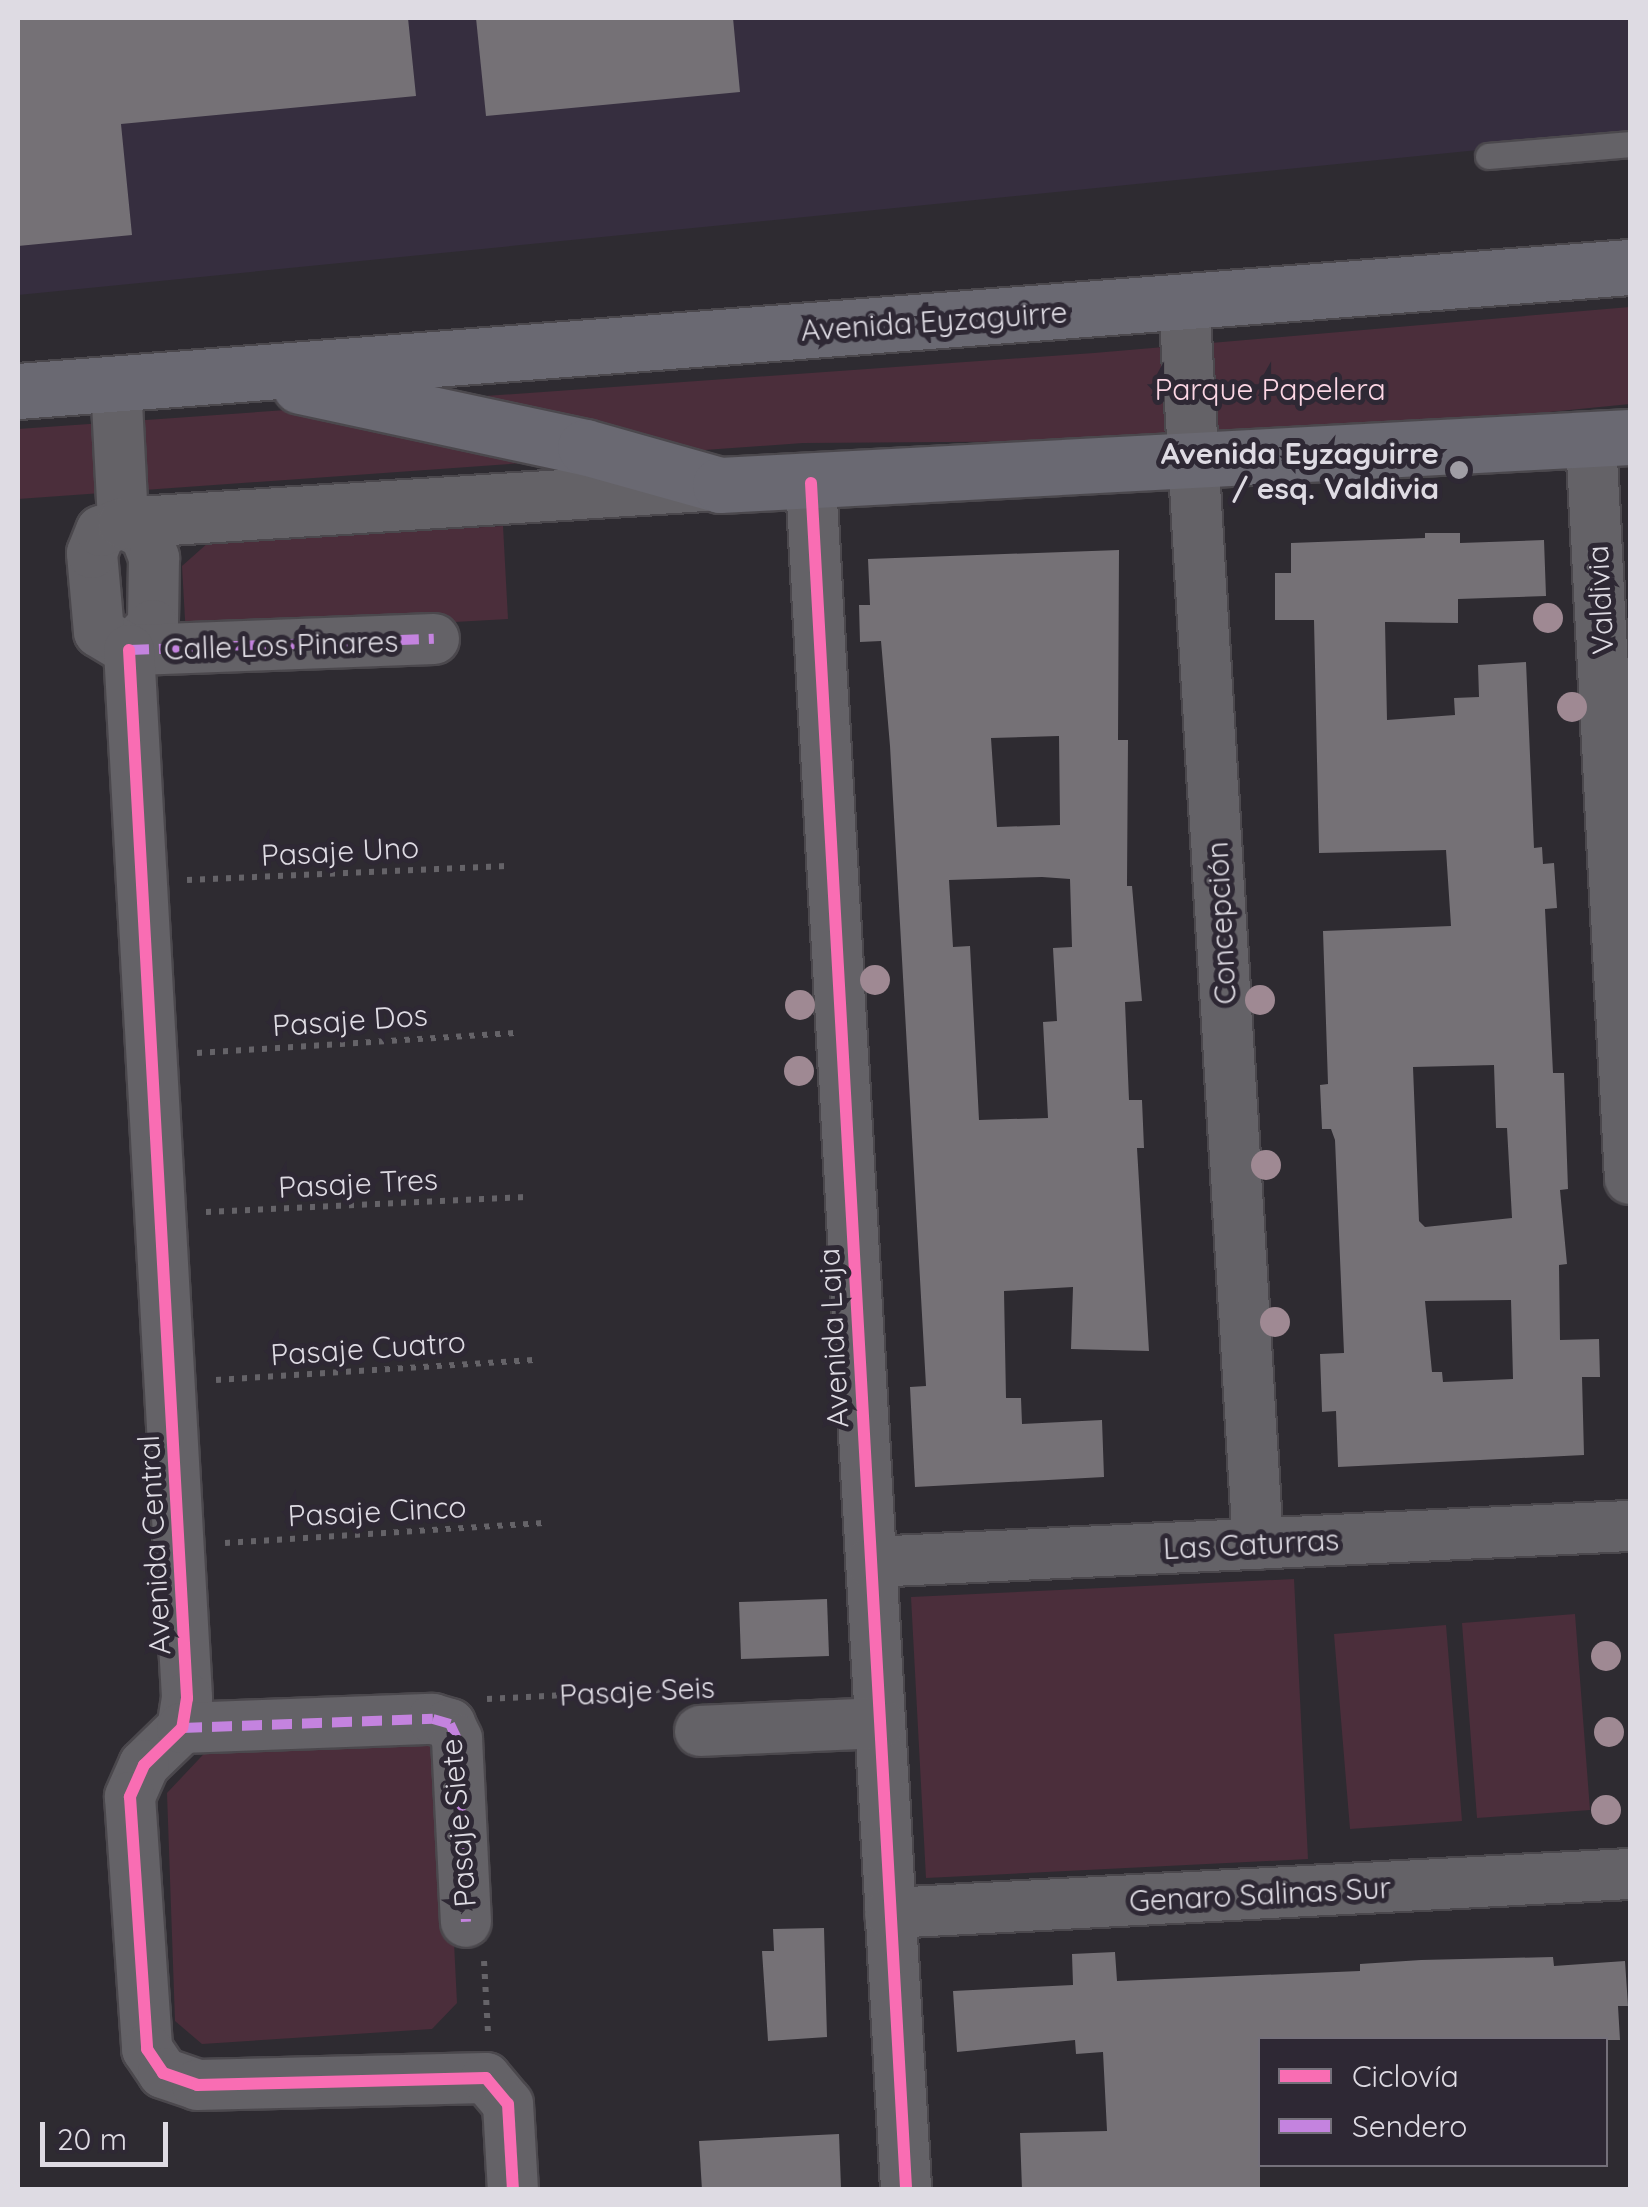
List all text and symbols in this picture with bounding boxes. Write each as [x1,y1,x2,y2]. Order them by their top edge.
street label: Avenida Eyzaguirre [799,294,1069,348]
park label: Parque Papelera [1154,371,1386,407]
place label: Avenida Eyzaguirre / esq. Valdivia [1161,435,1439,506]
marker: Avenida Eyzaguirre / esq. Valdivia [1448,459,1470,481]
street label: Valdivia [1579,544,1621,656]
street label: Calle Los Pinares [163,623,399,667]
street label: Pasaje Uno [260,829,420,873]
street label: Concepción [1199,841,1243,1005]
street label: Pasaje Dos [271,997,429,1043]
street label: Pasaje Tres [277,1161,439,1205]
street label: Avenida Laja [810,1247,856,1429]
street label: Pasaje Cuatro [269,1323,467,1373]
street label: Avenida Central [130,1434,178,1656]
street label: Pasaje Cinco [287,1488,467,1534]
street label: Las Caturras [1162,1521,1340,1567]
street label: Pasaje Seis [558,1669,716,1713]
street label: Pasaje Siete [433,1737,483,1909]
street label: Genaro Salinas Sur [1128,1869,1392,1919]
legend [1258,2037,1608,2167]
text: Ciclovía [1352,2057,1459,2095]
scale bar [45,2102,172,2164]
text: Sendero [1352,2107,1467,2145]
text: 20 m [57,2120,127,2158]

